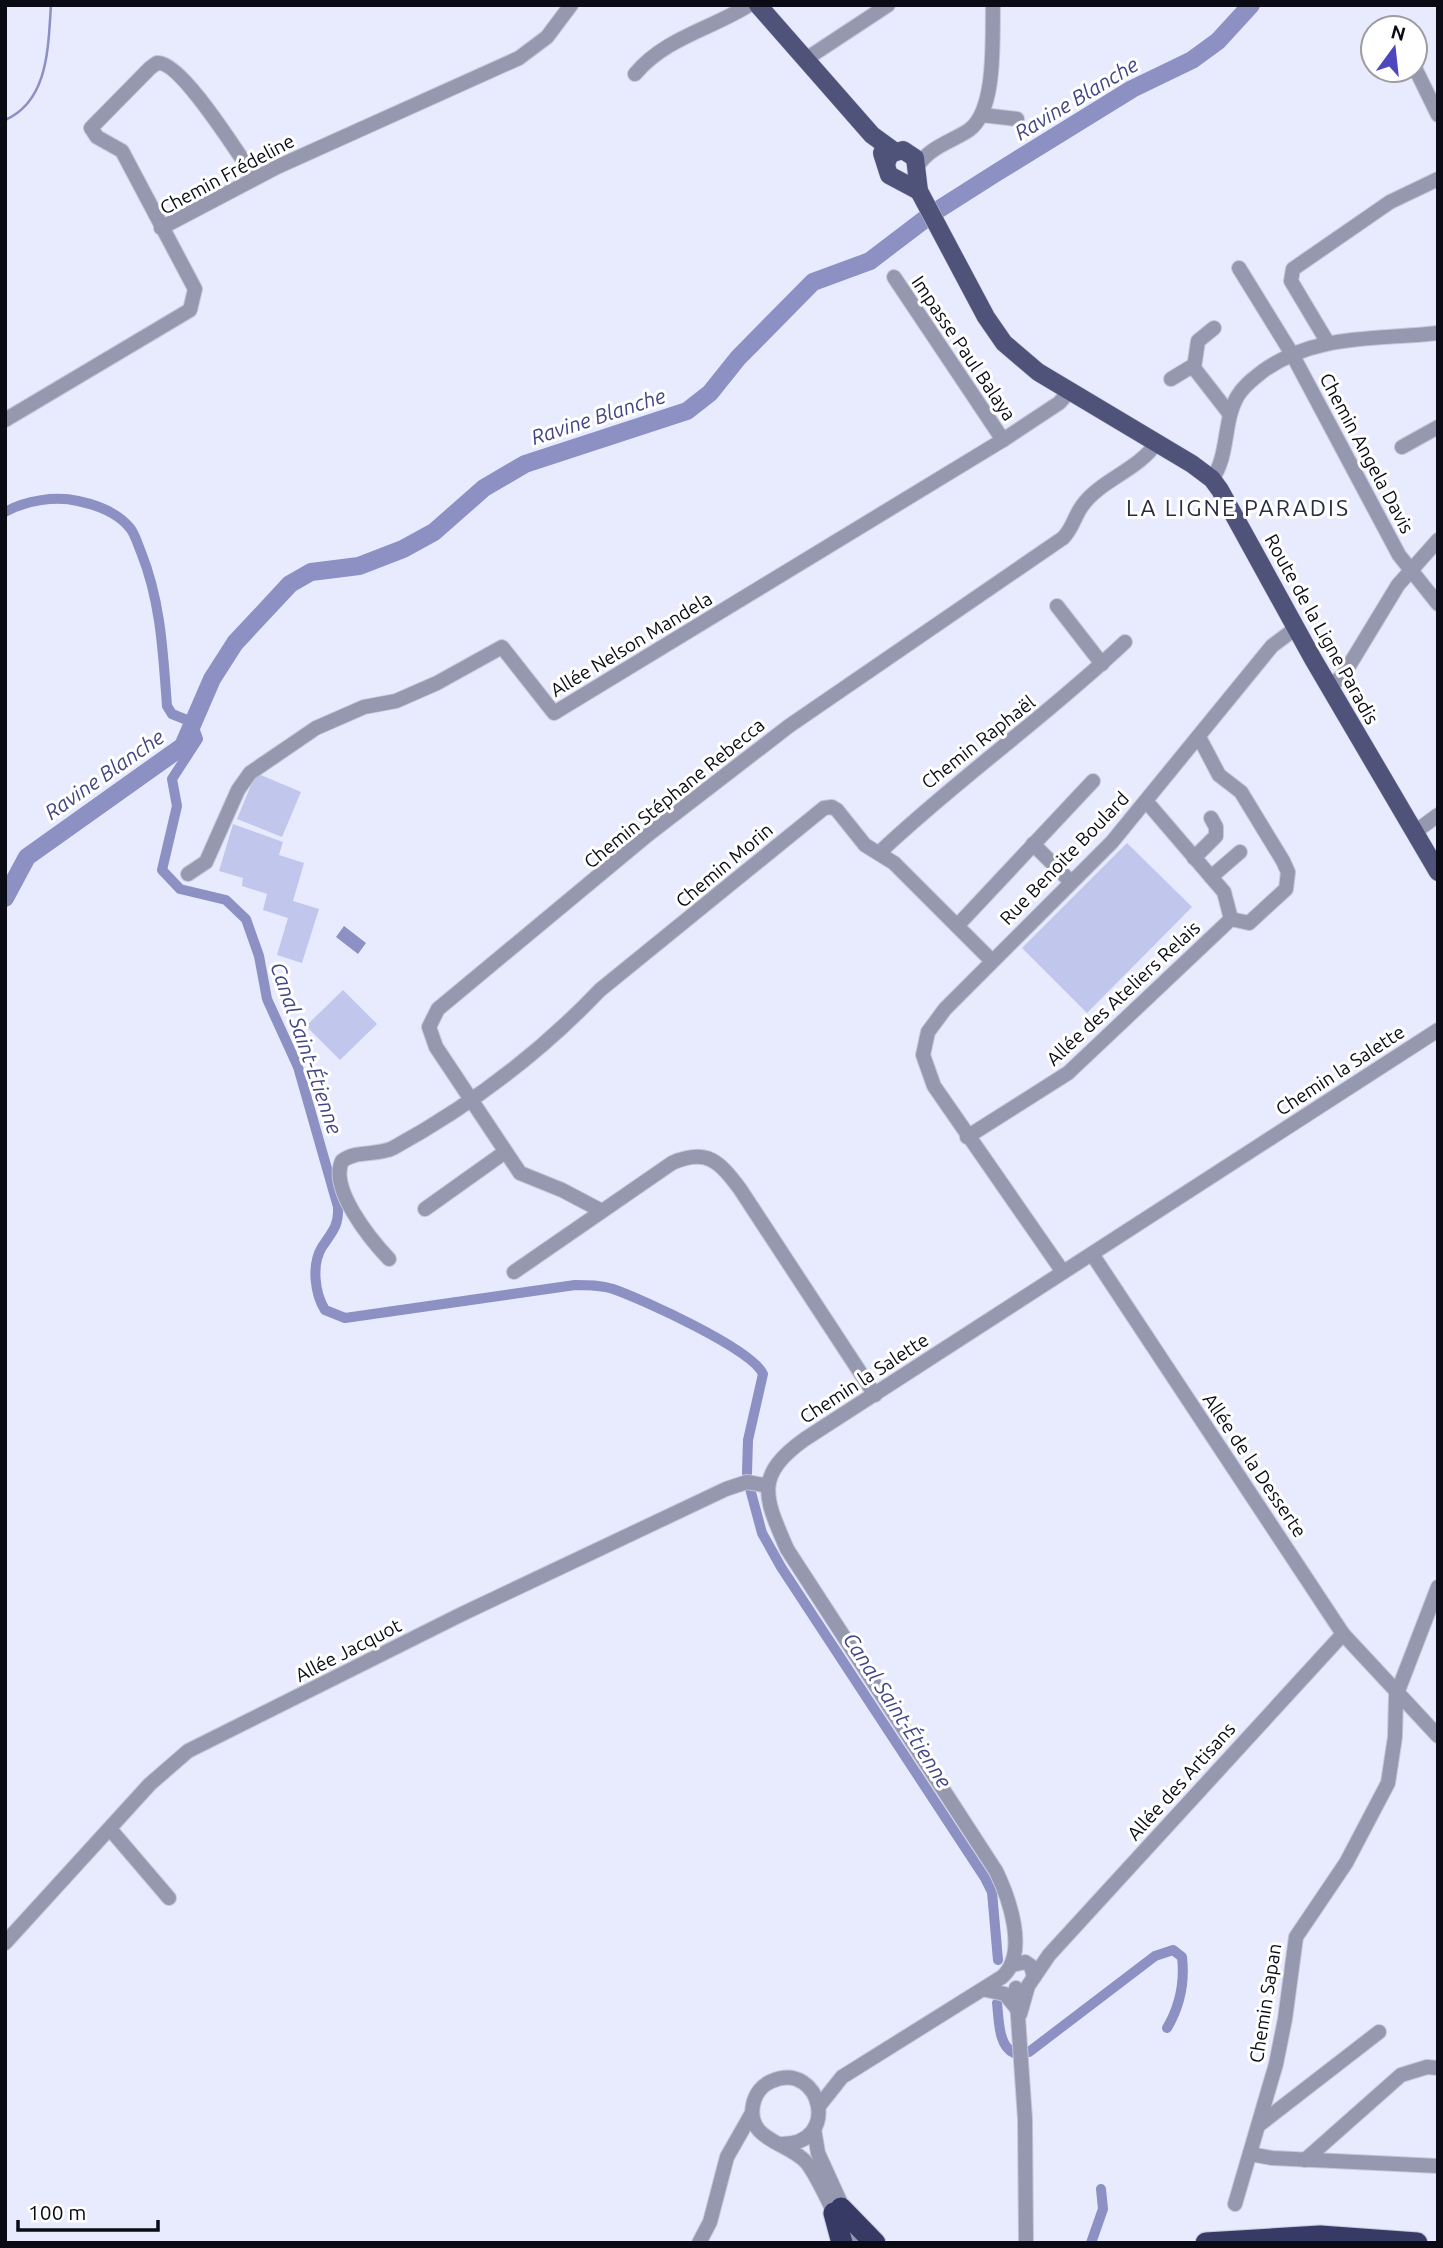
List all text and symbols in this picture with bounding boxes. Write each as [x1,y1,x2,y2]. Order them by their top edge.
north arrow [1359,14,1429,84]
text: N [1389,20,1408,45]
water label: Ravine Blanche [1010,51,1143,144]
street label: Chemin Frédeline [156,129,298,219]
street label: Impasse Paul Balaya [907,271,1021,425]
street label: Chemin Angela Davis [1315,369,1419,537]
water label: Ravine Blanche [528,383,669,449]
district label: LA LIGNE PARADIS [1126,495,1350,520]
street label: Route de la Ligne Paradis [1261,530,1383,728]
street label: Allée Nelson Mandela [546,587,716,701]
street label: Chemin Raphaël [917,691,1039,793]
street label: Chemin Stéphane Rebecca [579,713,769,873]
water label: Ravine Blanche [40,724,169,824]
street label: Rue Benoite Boulard [995,787,1133,929]
street label: Chemin Morin [671,818,777,912]
street label: Allée des Ateliers Relais [1042,916,1204,1070]
water label: Canal Saint-Étienne [266,959,348,1138]
street label: Chemin la Salette [1272,1020,1408,1120]
street label: Chemin la Salette [796,1328,932,1428]
street label: Allée de la Desserte [1199,1389,1311,1541]
street label: Allée Jacquot [291,1614,405,1686]
water label: Canal Saint-Étienne [839,1628,957,1792]
street label: Allée des Artisans [1122,1718,1240,1844]
street label: Chemin Sapan [1245,1942,1285,2064]
scale bar [18,2188,158,2232]
text: 100 m [28,2200,86,2224]

